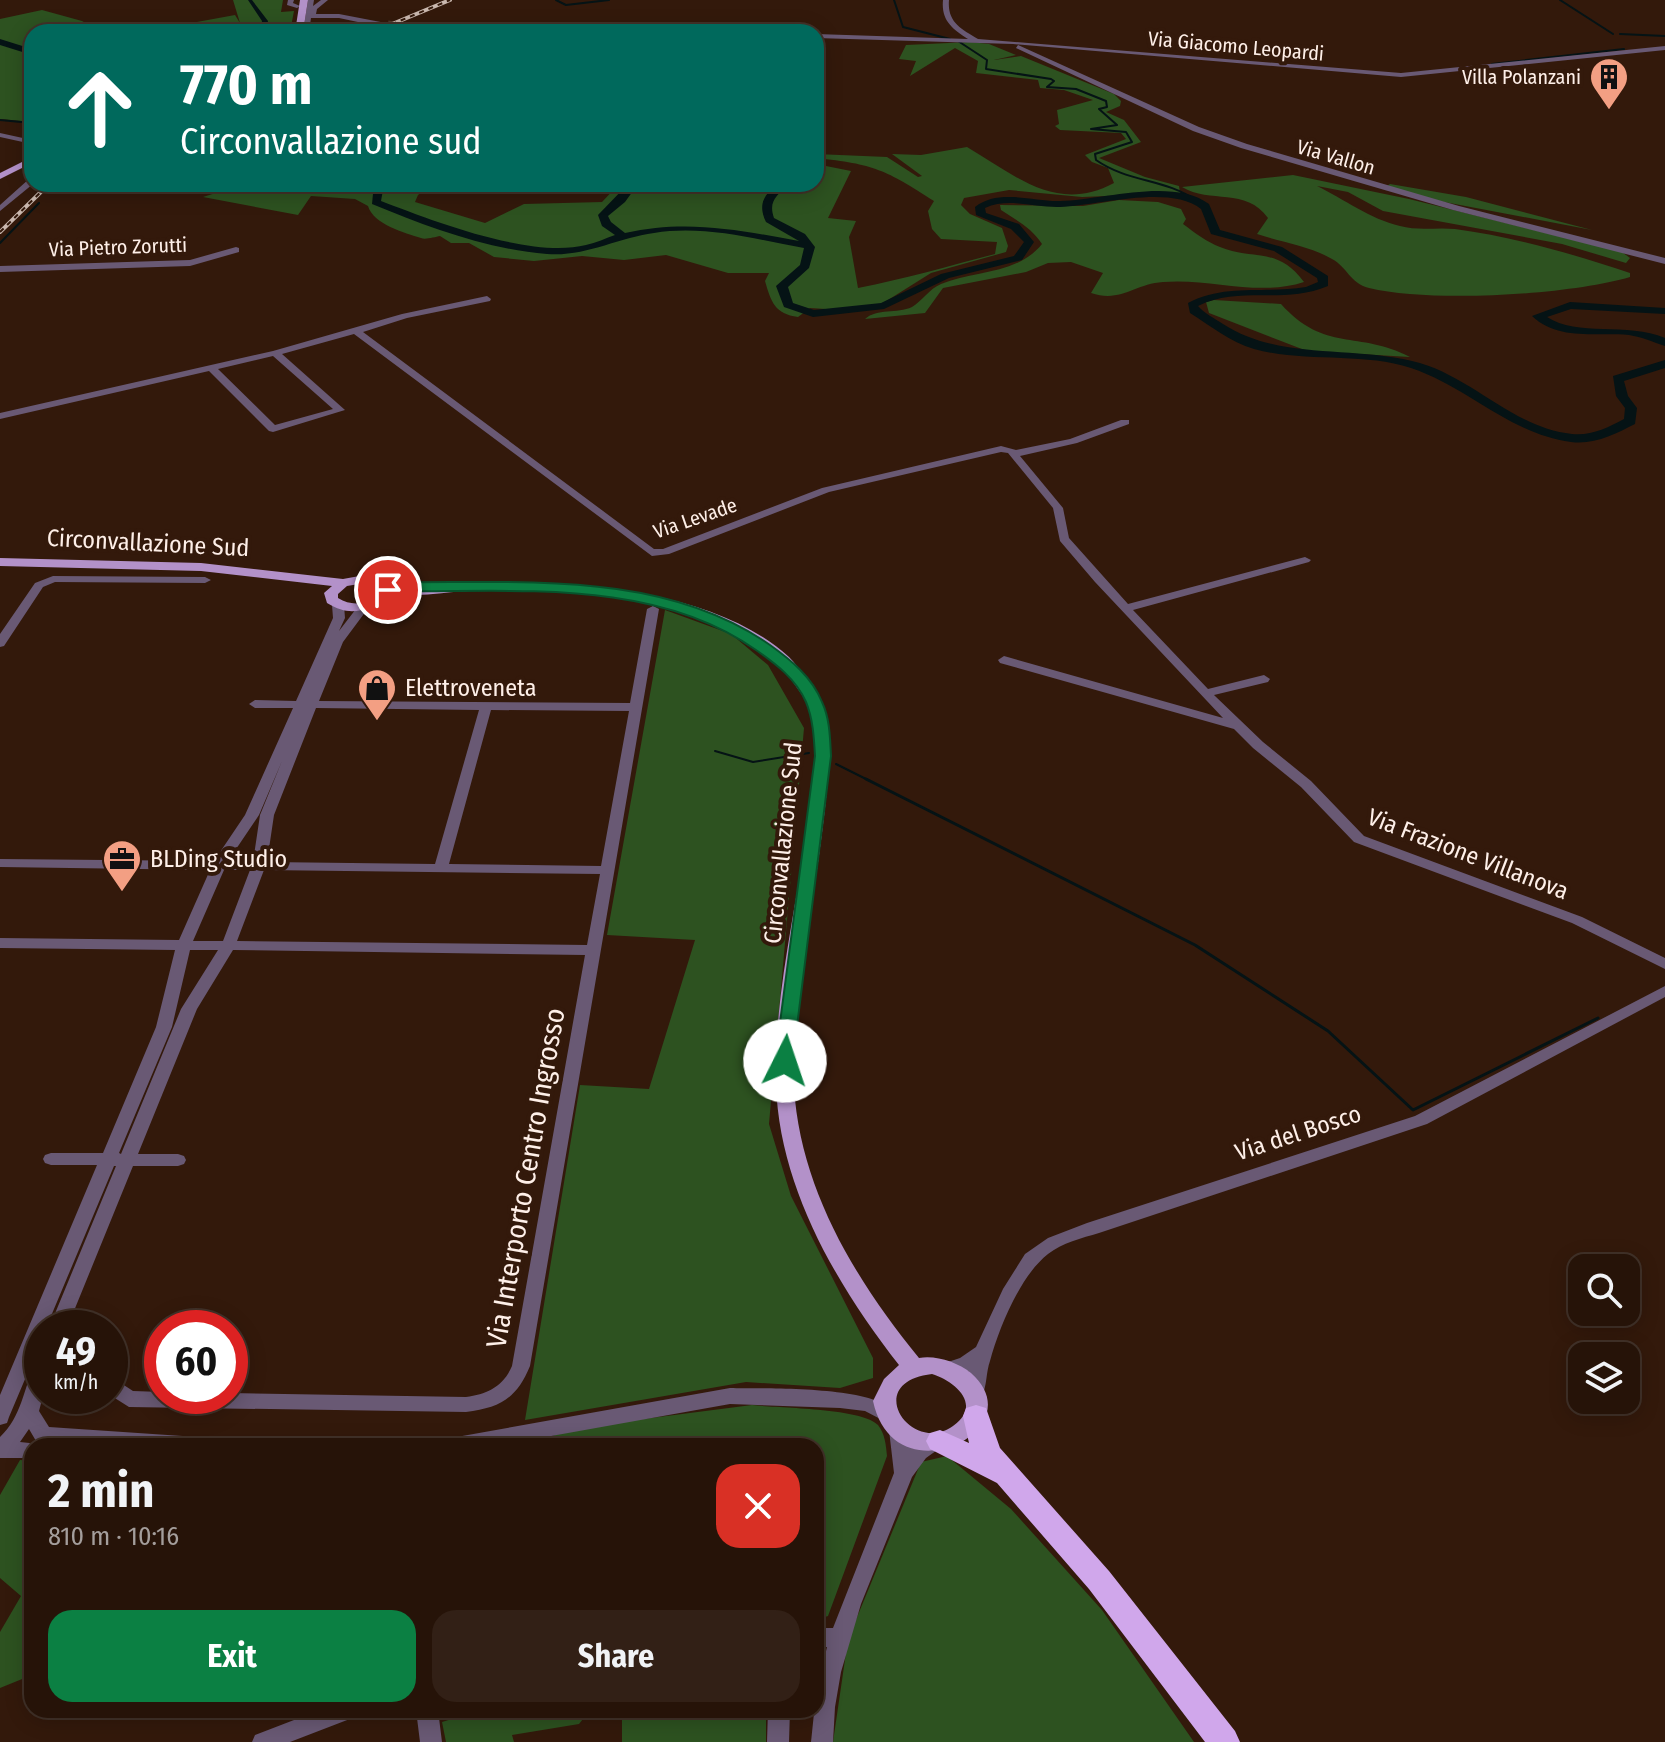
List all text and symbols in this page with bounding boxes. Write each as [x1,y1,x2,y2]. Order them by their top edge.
street label: Via Giacomo Leopardi [1147,26,1325,66]
text: 770 m [180,52,312,119]
icon: ahead [48,56,152,160]
building icon: Villa Polanzani [1588,56,1630,111]
place label: Villa Polanzani [1462,65,1581,89]
text: Circonvallazione sud [180,120,482,164]
street label: Via Vallon [1294,134,1378,180]
street label: Via Pietro Zorutti [48,233,188,261]
street label: Via Levade [650,492,740,544]
street label: Circonvallazione Sud [46,524,250,562]
pin [354,556,422,624]
icon: arrive [366,568,410,612]
shop icon: Elettroveneta [356,667,398,722]
place label: Elettroveneta [405,674,536,702]
street label: Circonvallazione Sud [758,741,808,945]
street label: Via Frazione Villanova [1364,803,1572,905]
office icon: BLDing Studio [101,838,143,893]
place label: BLDing Studio [150,845,287,873]
street label: Via Interporto Centro Ingrosso [479,1006,572,1351]
position arrow [743,1019,827,1103]
street label: Via del Bosco [1231,1099,1365,1167]
map controls [1568,1254,1640,1414]
button: search [1568,1254,1640,1326]
speed limit sign: 60 [144,1310,248,1414]
text: 49 [56,1328,96,1376]
button: layers [1568,1342,1640,1414]
text: km/h [54,1370,98,1394]
text: 2 min [48,1462,154,1520]
button: close [716,1464,800,1548]
text: 810 m · 10:16 [48,1521,179,1552]
button: Exit [48,1610,416,1702]
button: Share [432,1610,800,1702]

